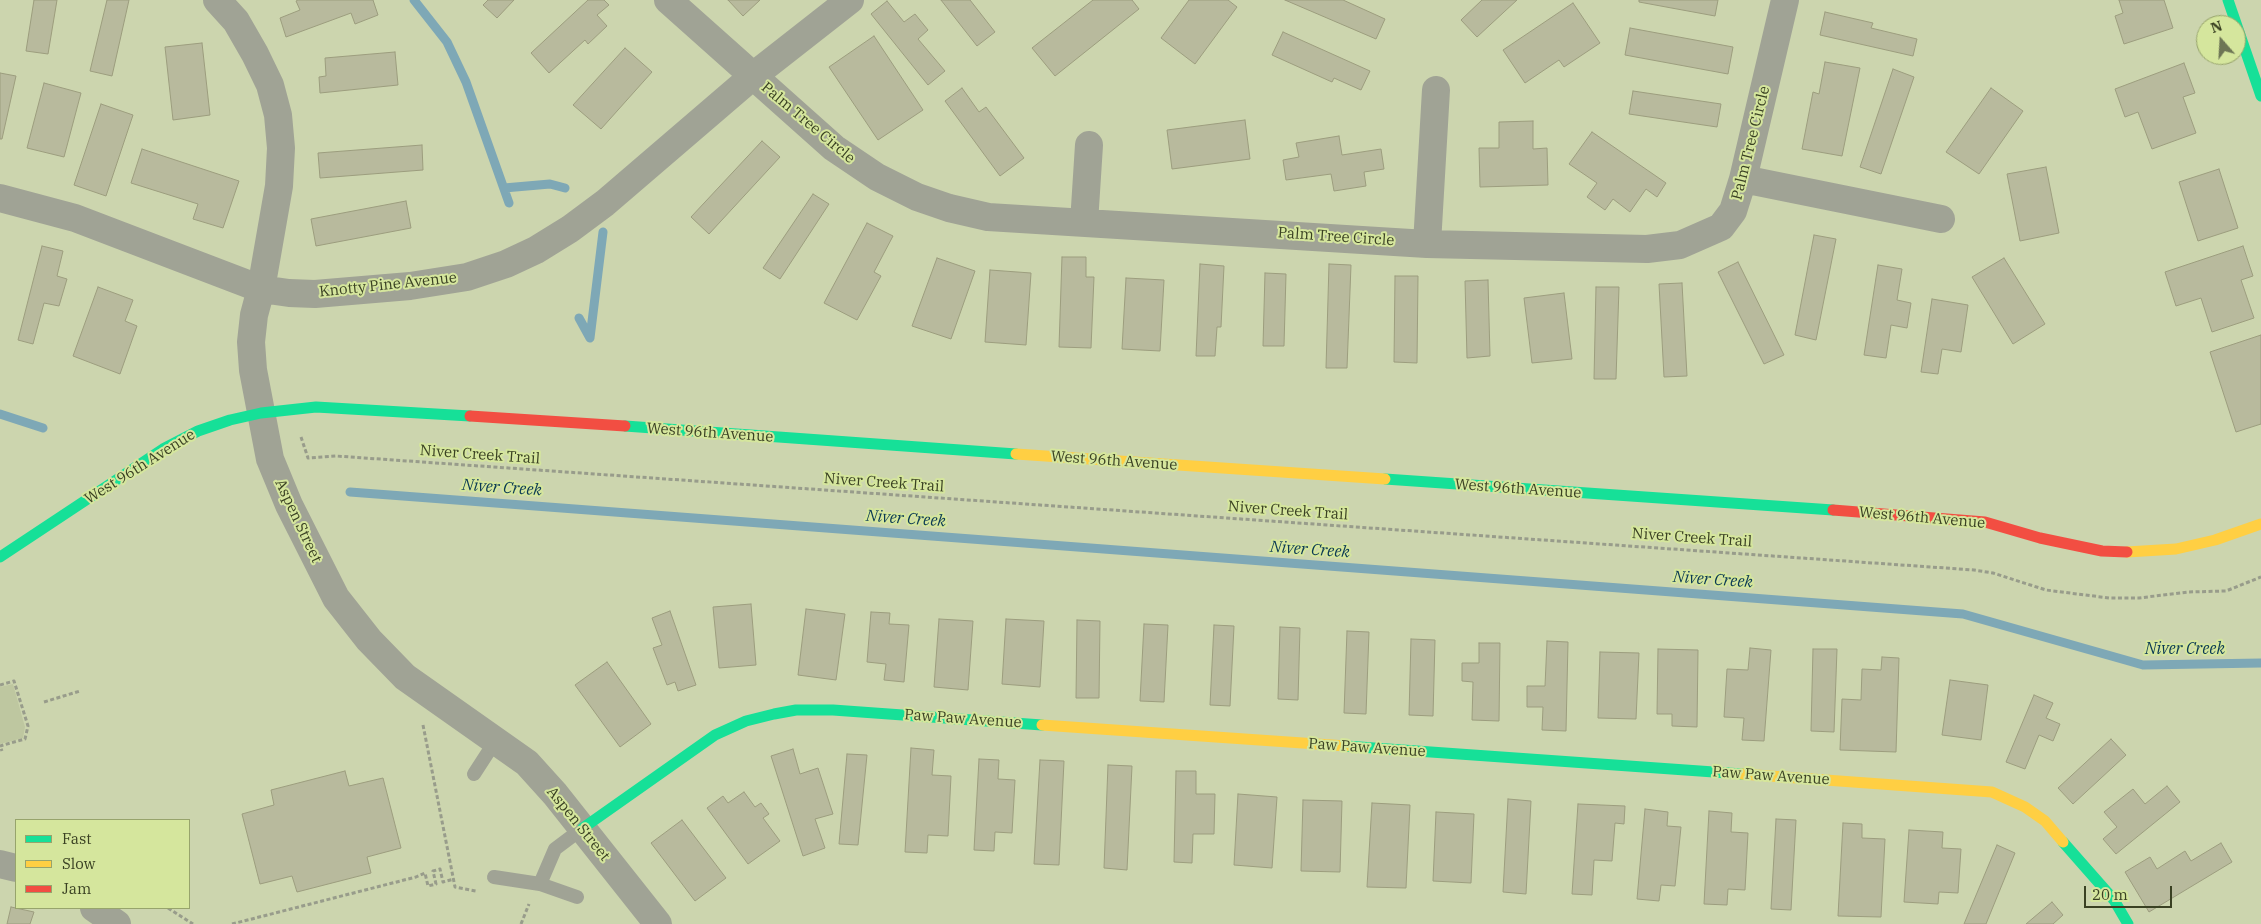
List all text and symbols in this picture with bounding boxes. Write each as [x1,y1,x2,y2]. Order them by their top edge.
north arrow [2196,15,2246,65]
text: N [2208,16,2225,37]
street label: Palm Tree Circle [757,79,859,167]
street label: Palm Tree Circle [1728,84,1774,202]
street label: Palm Tree Circle [1277,224,1395,250]
street label: Knotty Pine Avenue [318,269,458,301]
street label: West 96th Avenue [646,420,774,446]
street label: West 96th Avenue [81,426,199,508]
street label: Niver Creek Trail [419,442,541,468]
street label: West 96th Avenue [1050,448,1178,474]
street label: Niver Creek Trail [823,470,945,496]
street label: Aspen Street [271,476,325,566]
water label: Niver Creek [462,476,542,500]
street label: West 96th Avenue [1454,476,1582,502]
street label: Niver Creek Trail [1227,498,1349,524]
street label: West 96th Avenue [1858,504,1986,532]
water label: Niver Creek [866,507,946,531]
street label: Niver Creek Trail [1631,525,1753,551]
water label: Niver Creek [1270,538,1350,562]
water label: Niver Creek [1673,568,1753,592]
water label: Niver Creek [2145,639,2225,659]
street label: Paw Paw Avenue [904,706,1022,732]
street label: Paw Paw Avenue [1308,735,1426,761]
street label: Paw Paw Avenue [1712,763,1830,789]
street label: Aspen Street [543,783,613,865]
legend [15,819,190,909]
text: Fast [62,829,92,848]
text: Slow [62,854,95,873]
scale bar [2086,876,2174,908]
text: Jam [62,879,91,898]
text: 20 m [2092,885,2128,904]

